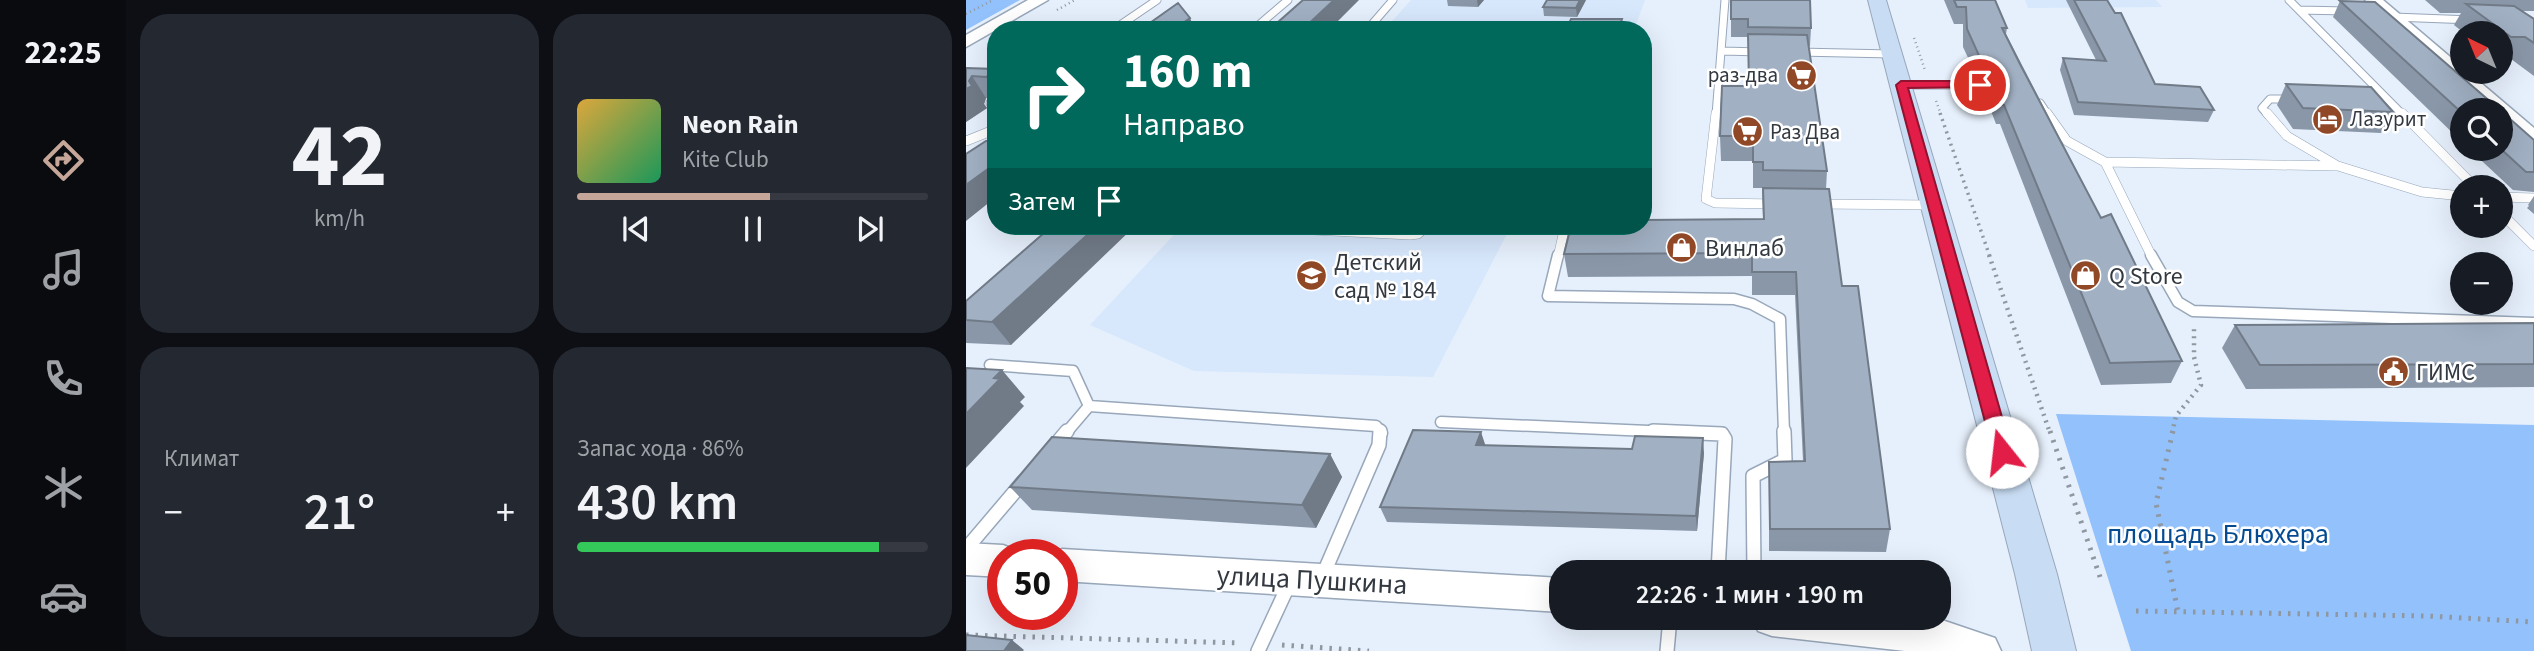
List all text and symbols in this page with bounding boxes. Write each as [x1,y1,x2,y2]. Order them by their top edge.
north arrow [2450,21,2513,84]
map controls [2450,21,2513,315]
text: 22:25 [24,30,102,76]
text: 160 m [1123,37,1252,107]
icon: right [1008,49,1099,140]
pin [1950,55,2010,115]
supermarket icon: раз-два [1784,58,1818,92]
place label: раз-два [1708,60,1778,90]
icon: arrive [1961,66,1999,104]
text: 42 [291,92,388,221]
button: search [2450,98,2513,161]
text: Направо [1123,102,1245,148]
hotel icon: Лазурит [2310,102,2344,136]
place label: Лазурит [2350,104,2427,134]
text: Neon Rain [682,106,799,143]
supermarket icon: Раз Два [1730,115,1764,149]
place label: Раз Два [1770,117,1840,147]
icon: directions [39,136,88,185]
text: Kite Club [682,143,769,176]
button: + [2450,175,2513,238]
icon: arrive [1090,182,1128,220]
text: Затем [1008,183,1076,220]
text: km/h [314,202,365,235]
icon: previous [617,210,655,248]
icon: pause [734,210,772,248]
icon: next [851,210,889,248]
shop icon: Винлаб [1665,231,1699,265]
place label: Винлаб [1705,231,1784,266]
icon: music [39,245,88,294]
place label: Детский сад № 184 [1334,245,1436,308]
button: − [2450,252,2513,315]
school or university icon: Детский сад № 184 [1294,259,1328,293]
shop icon: Q Store [2069,259,2103,293]
place label: Q Store [2109,259,2183,294]
icon: phone [39,354,88,403]
public building icon: ГИМС [2376,355,2410,389]
place label: ГИМС [2416,355,2475,390]
position arrow [1965,415,2039,489]
text: Запас хода · 86% [577,432,744,465]
text: Климат [164,442,239,475]
icon: climate [39,463,88,512]
text: 430 km [577,466,738,540]
text: 21° [304,476,375,550]
text: − [164,486,183,540]
text: + [496,486,515,540]
park label: площадь Блюхера [2107,514,2329,554]
speed limit sign: 50 [987,539,1078,630]
street label: улица Пушкина [1216,555,1408,605]
icon: car [39,572,88,621]
text: 22:26 · 1 мин · 190 m [1636,576,1864,613]

